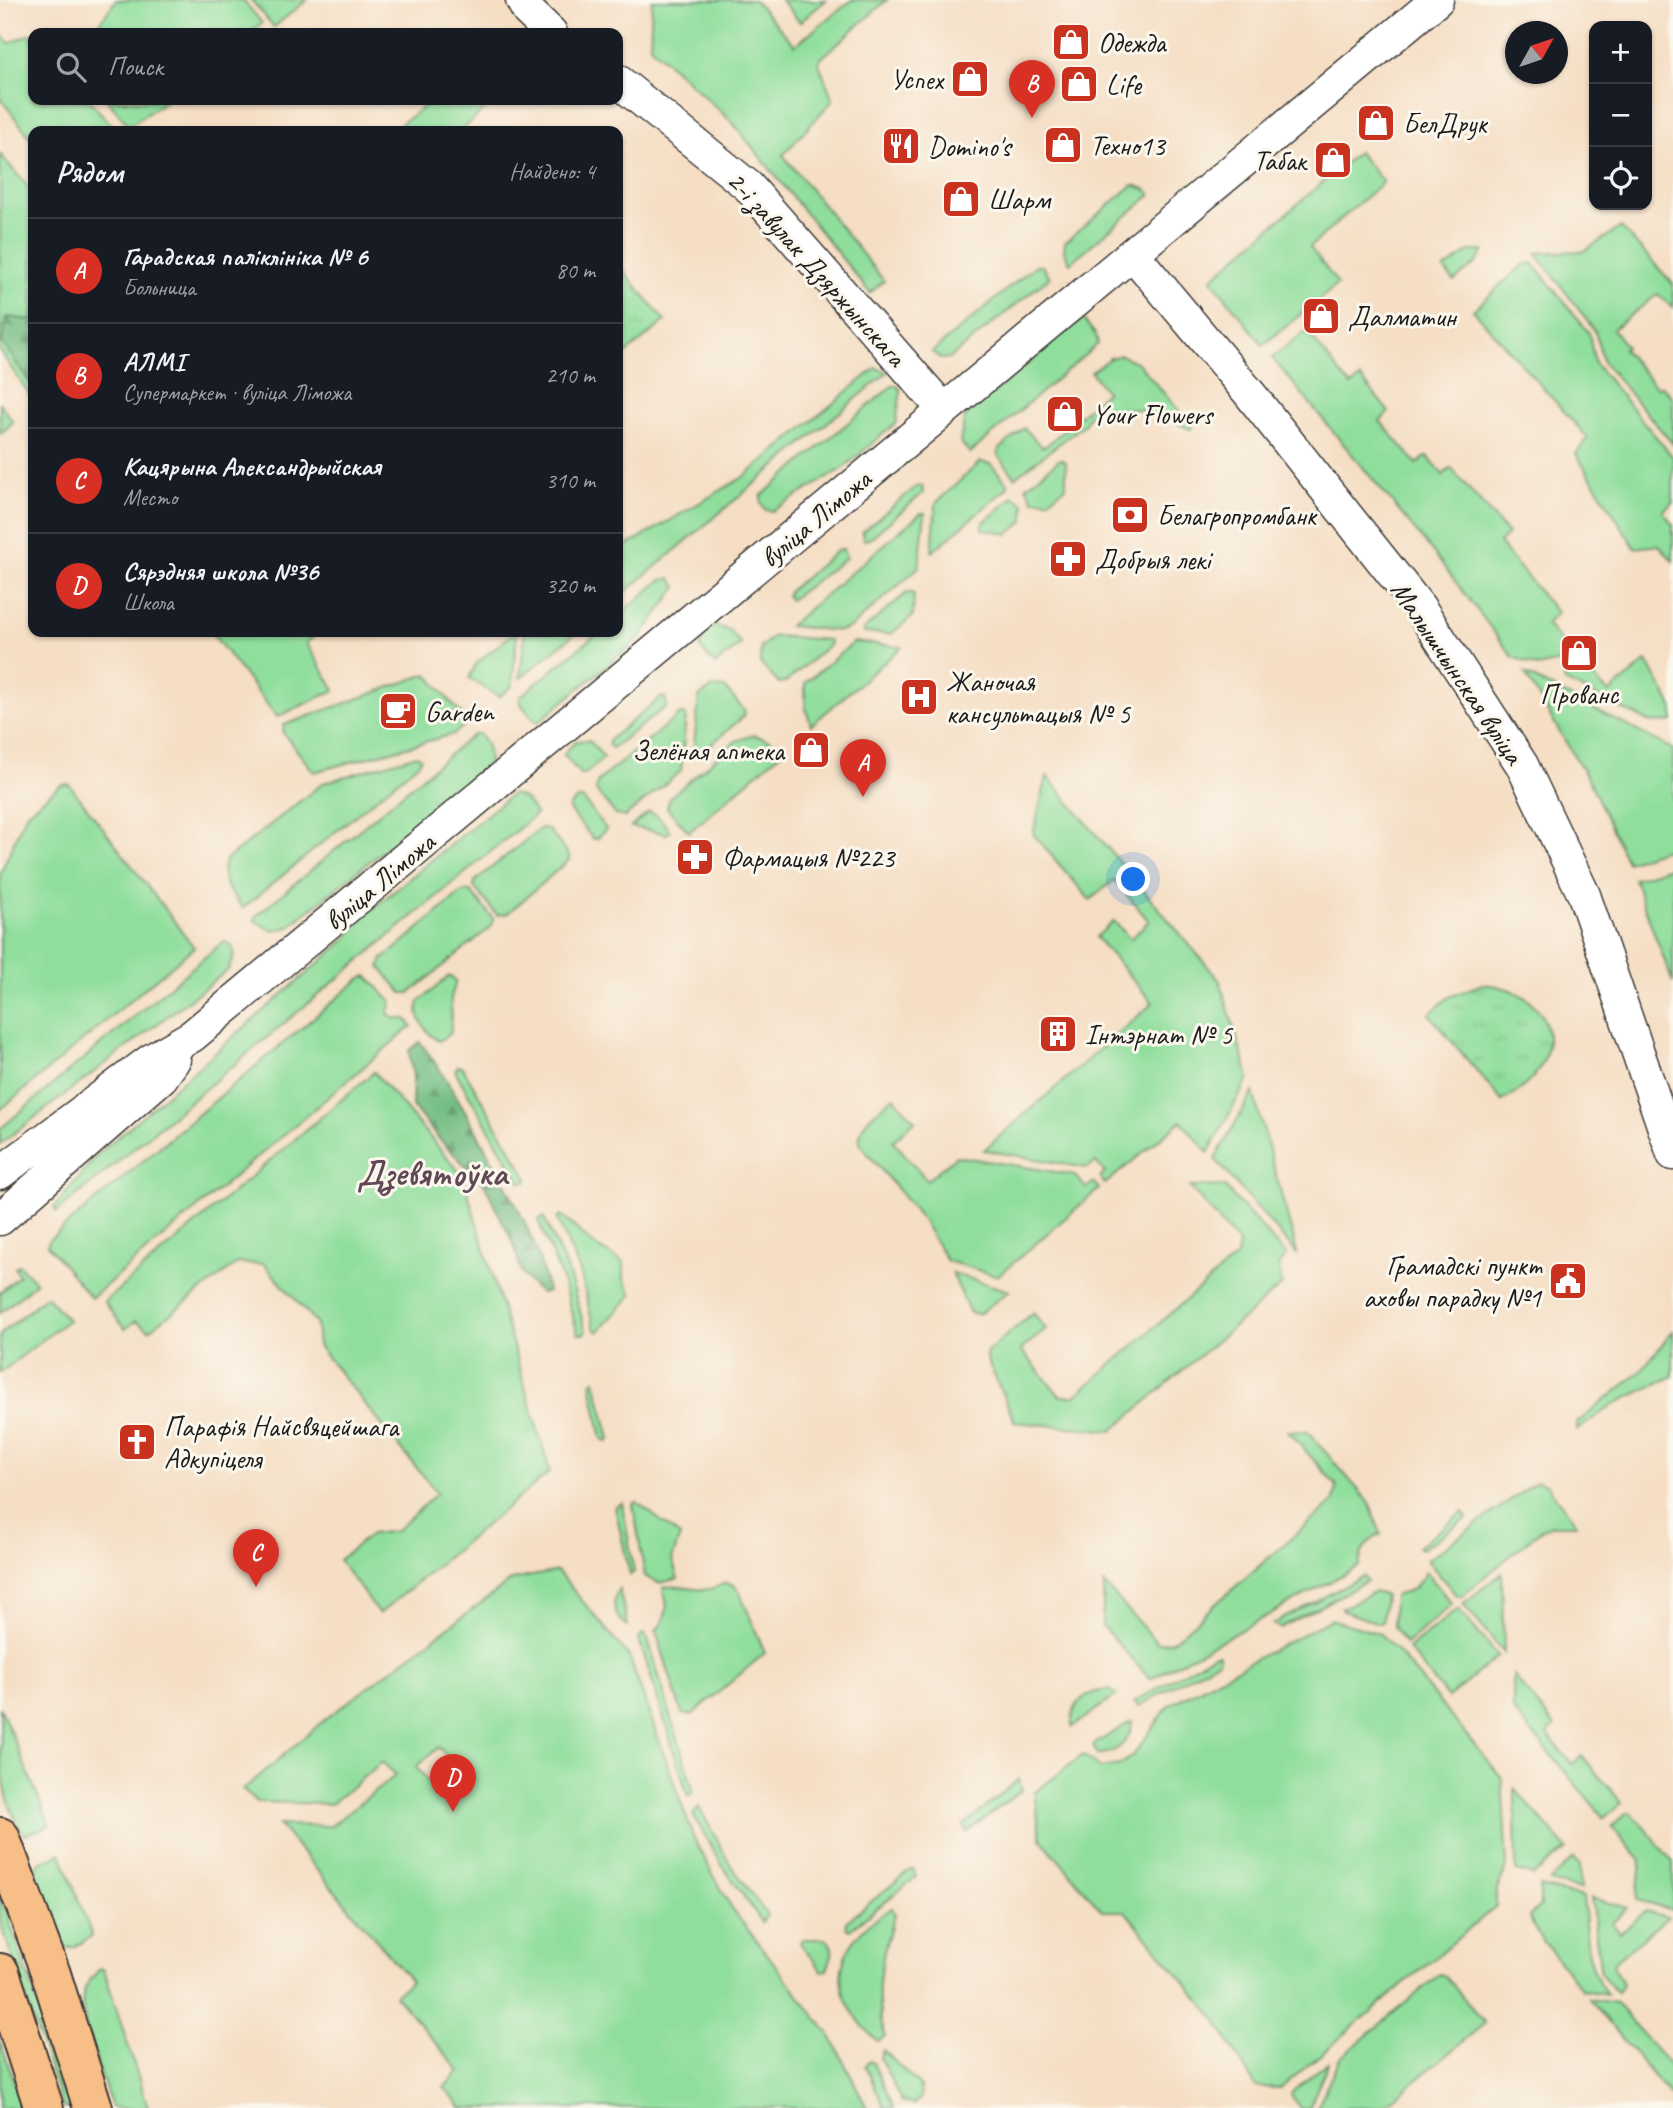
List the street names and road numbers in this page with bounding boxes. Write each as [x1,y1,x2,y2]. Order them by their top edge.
street label: 2-і завулак Дзяржынскага [719,163,915,375]
street label: вуліца Ліможа [753,461,879,575]
street label: Малышчынская вуліца [1383,574,1533,772]
street label: вуліца Ліможа [317,824,443,938]

